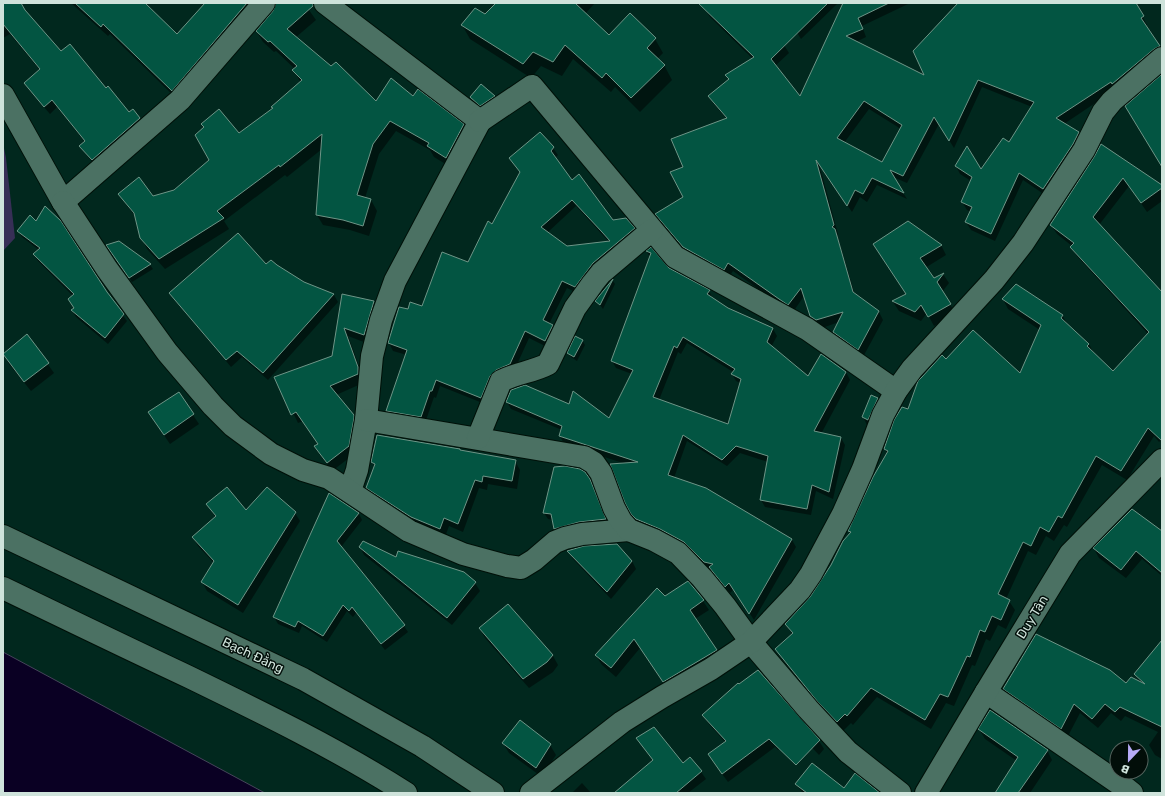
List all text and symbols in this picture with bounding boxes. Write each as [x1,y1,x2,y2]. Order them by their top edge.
street label: Duy Tân [1013,593,1051,641]
street label: Bạch Đằng [219,634,286,677]
north arrow [1109,740,1149,780]
text: B [1119,761,1131,776]

